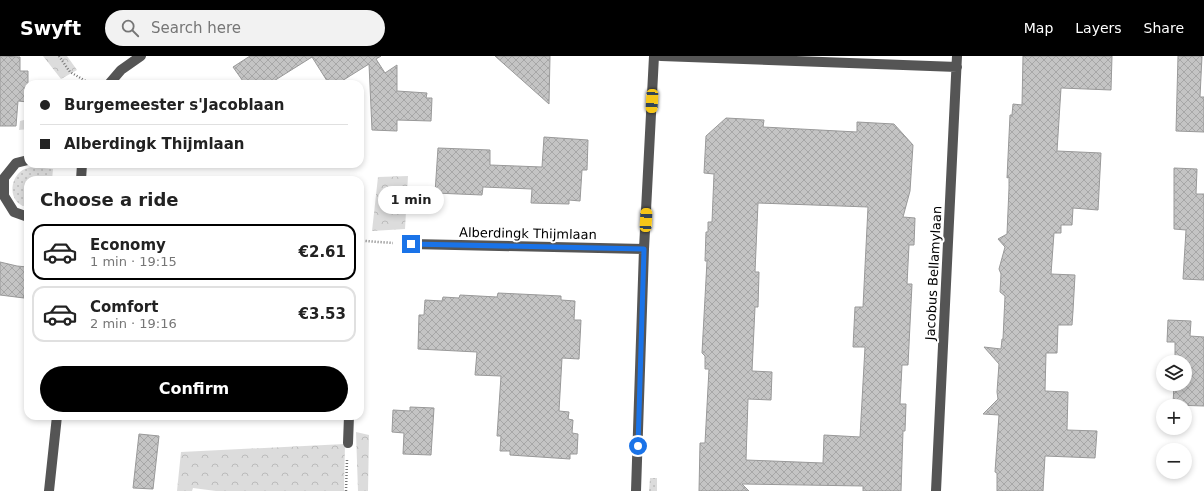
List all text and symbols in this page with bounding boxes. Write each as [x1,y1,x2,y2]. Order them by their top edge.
search box [105,10,385,46]
text: Swyft [20,17,81,39]
icon: search [119,17,141,39]
text: Search here [151,19,241,37]
text: Map [1024,20,1053,36]
text: Layers [1075,20,1122,36]
text: Share [1144,20,1184,36]
car [645,89,659,113]
text: Burgemeester s'Jacoblaan [64,96,285,114]
text: Alberdingk Thijmlaan [64,135,244,153]
callout: 1 min [378,186,444,214]
text: Choose a ride [40,189,179,210]
text: 1 min [391,192,431,207]
street label: Jacobus Bellamylaan [922,205,945,342]
car [639,208,653,232]
street label: Alberdingk Thijmlaan [459,225,597,242]
icon: car [42,234,78,270]
route end [402,235,420,253]
text: Economy [90,236,166,254]
text: €2.61 [299,243,346,261]
text: 1 min · 19:15 [90,254,177,269]
icon: car [42,296,78,332]
text: Comfort [90,298,158,316]
text: €3.53 [299,305,346,323]
text: 2 min · 19:16 [90,316,177,331]
map controls [1156,355,1192,479]
button: layers [1156,355,1192,391]
button: Confirm [40,366,348,412]
button: + [1156,399,1192,435]
route start [629,437,647,455]
button: − [1156,443,1192,479]

